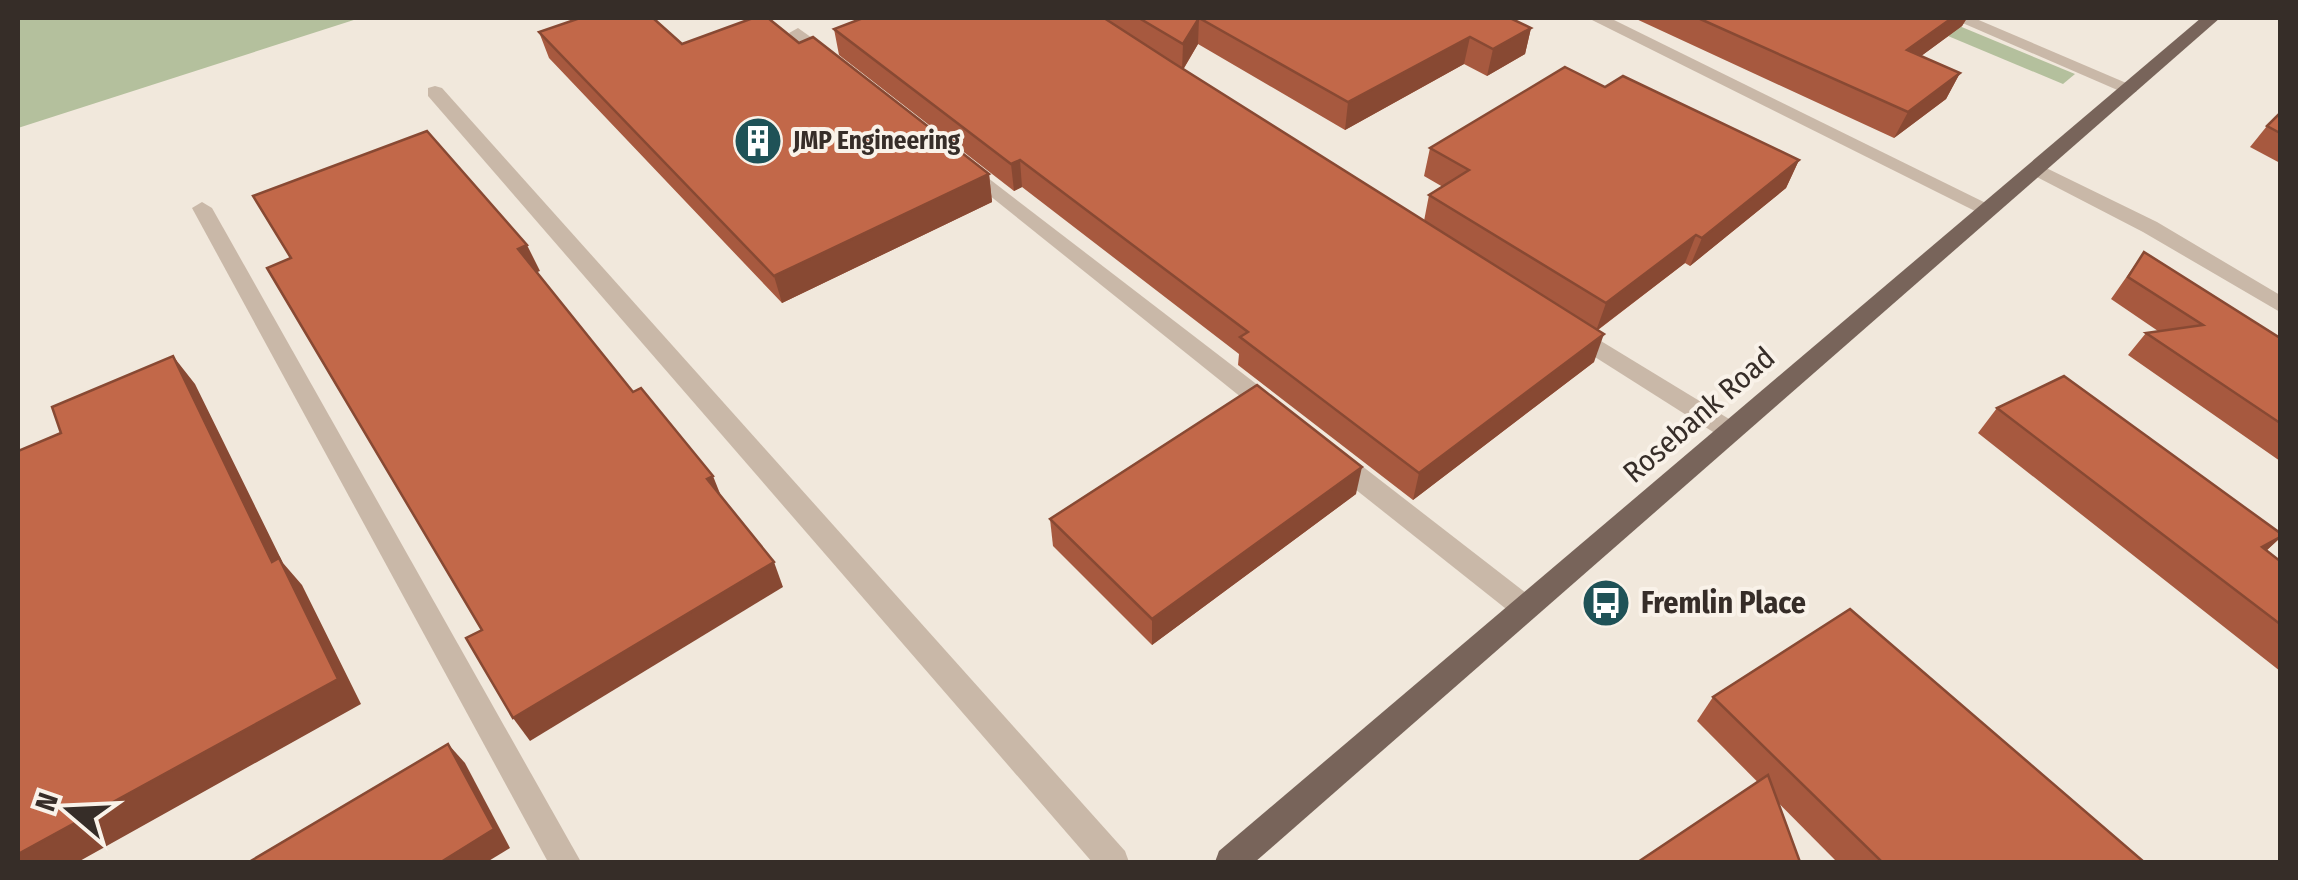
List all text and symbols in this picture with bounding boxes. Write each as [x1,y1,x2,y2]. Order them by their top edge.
building icon: JMP Engineering [732,115,784,167]
place label: JMP Engineering [792,126,961,156]
street label: Rosebank Road [1616,340,1782,490]
bus stop icon: Fremlin Place [1580,577,1632,629]
place label: Fremlin Place [1641,585,1806,621]
north arrow [20,760,120,860]
text: N [29,789,65,815]

